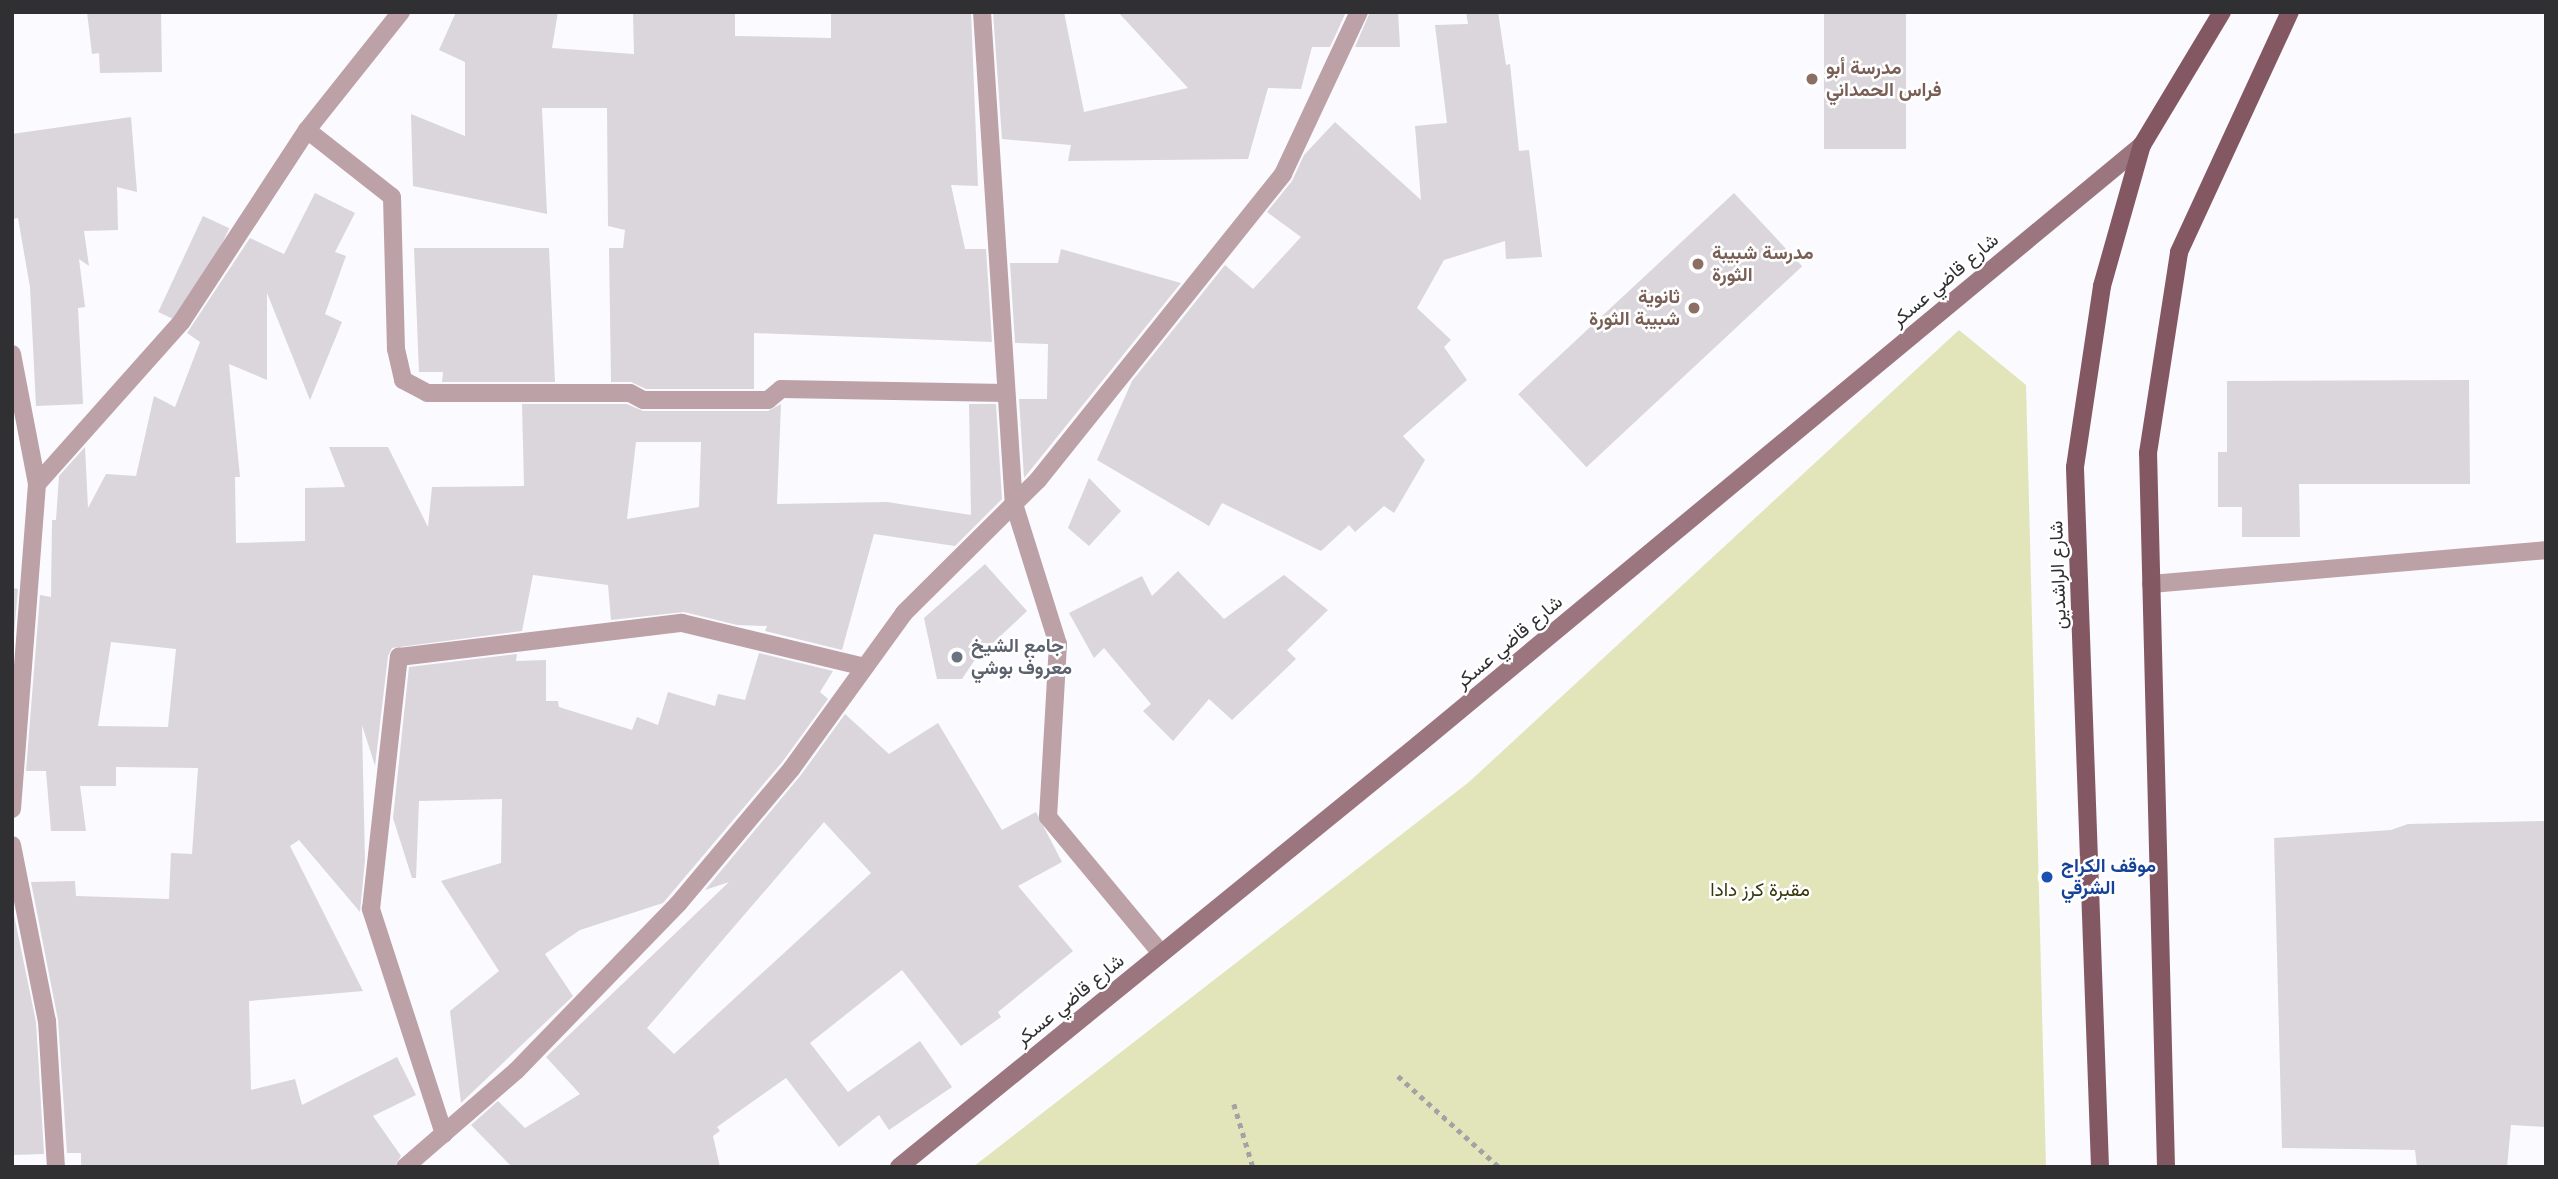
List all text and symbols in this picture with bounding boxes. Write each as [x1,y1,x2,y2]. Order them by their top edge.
place label: مدرسة أبو فراس الحمداني [1826,57,1942,101]
marker: مدرسة أبو فراس الحمداني [1804,71,1820,87]
street label: شارع قاضي عسكر [1887,229,2003,331]
place label: مدرسة شبيبة الثورة [1712,242,1814,286]
marker: مدرسة شبيبة الثورة [1690,256,1706,272]
place label: ثانوية شبيبة الثورة [1589,286,1680,330]
marker: ثانوية شبيبة الثورة [1686,300,1702,316]
street label: شارع الراشدين [2045,520,2071,630]
street label: شارع قاضي عسكر [1451,591,1567,693]
place label: جامع الشيخ معروف بوشي [971,635,1072,679]
marker: جامع الشيخ معروف بوشي [949,649,965,665]
place label: موقف الكراج الشرقي [2061,855,2156,899]
marker: موقف الكراج الشرقي [2039,869,2055,885]
park label: مقبرة كرز دادا [1710,879,1810,901]
street label: شارع قاضي عسكر [1011,949,1129,1051]

